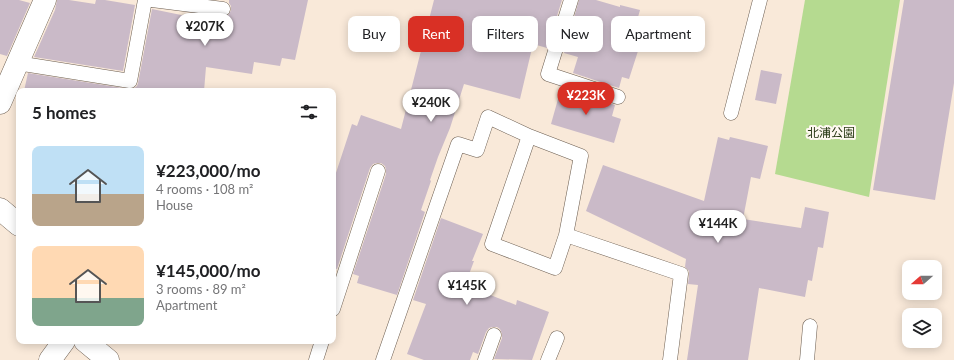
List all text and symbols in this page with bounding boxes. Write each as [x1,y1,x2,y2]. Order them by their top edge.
pin: ¥207K [177,13,233,47]
chip: Buy [348,16,400,52]
chip: Rent [408,16,464,52]
chip: Filters [472,16,538,52]
chip: New [546,16,603,52]
chip: Apartment [611,16,705,52]
text: ¥207K [185,18,225,34]
pin: ¥223K [558,82,614,116]
text: ¥223K [566,87,606,103]
pin: ¥240K [403,89,459,123]
text: ¥240K [411,94,451,110]
icon: filters [298,101,320,123]
text: 5 homes [32,102,96,123]
park label: 北浦公園 [807,125,855,140]
text: ¥223,000/mo [156,160,260,181]
icon: home [64,162,112,210]
text: 4 rooms · 108 m² [156,181,253,197]
text: House [156,197,193,213]
pin: ¥144K [690,210,746,244]
text: ¥144K [698,215,738,231]
text: ¥145,000/mo [156,260,260,281]
north arrow [902,260,942,300]
map controls [902,260,942,348]
icon: home [64,262,112,310]
pin: ¥145K [439,272,495,306]
text: ¥145K [447,277,487,293]
text: 3 rooms · 89 m² [156,281,246,297]
text: Apartment [156,297,217,313]
button: layers [902,308,942,348]

